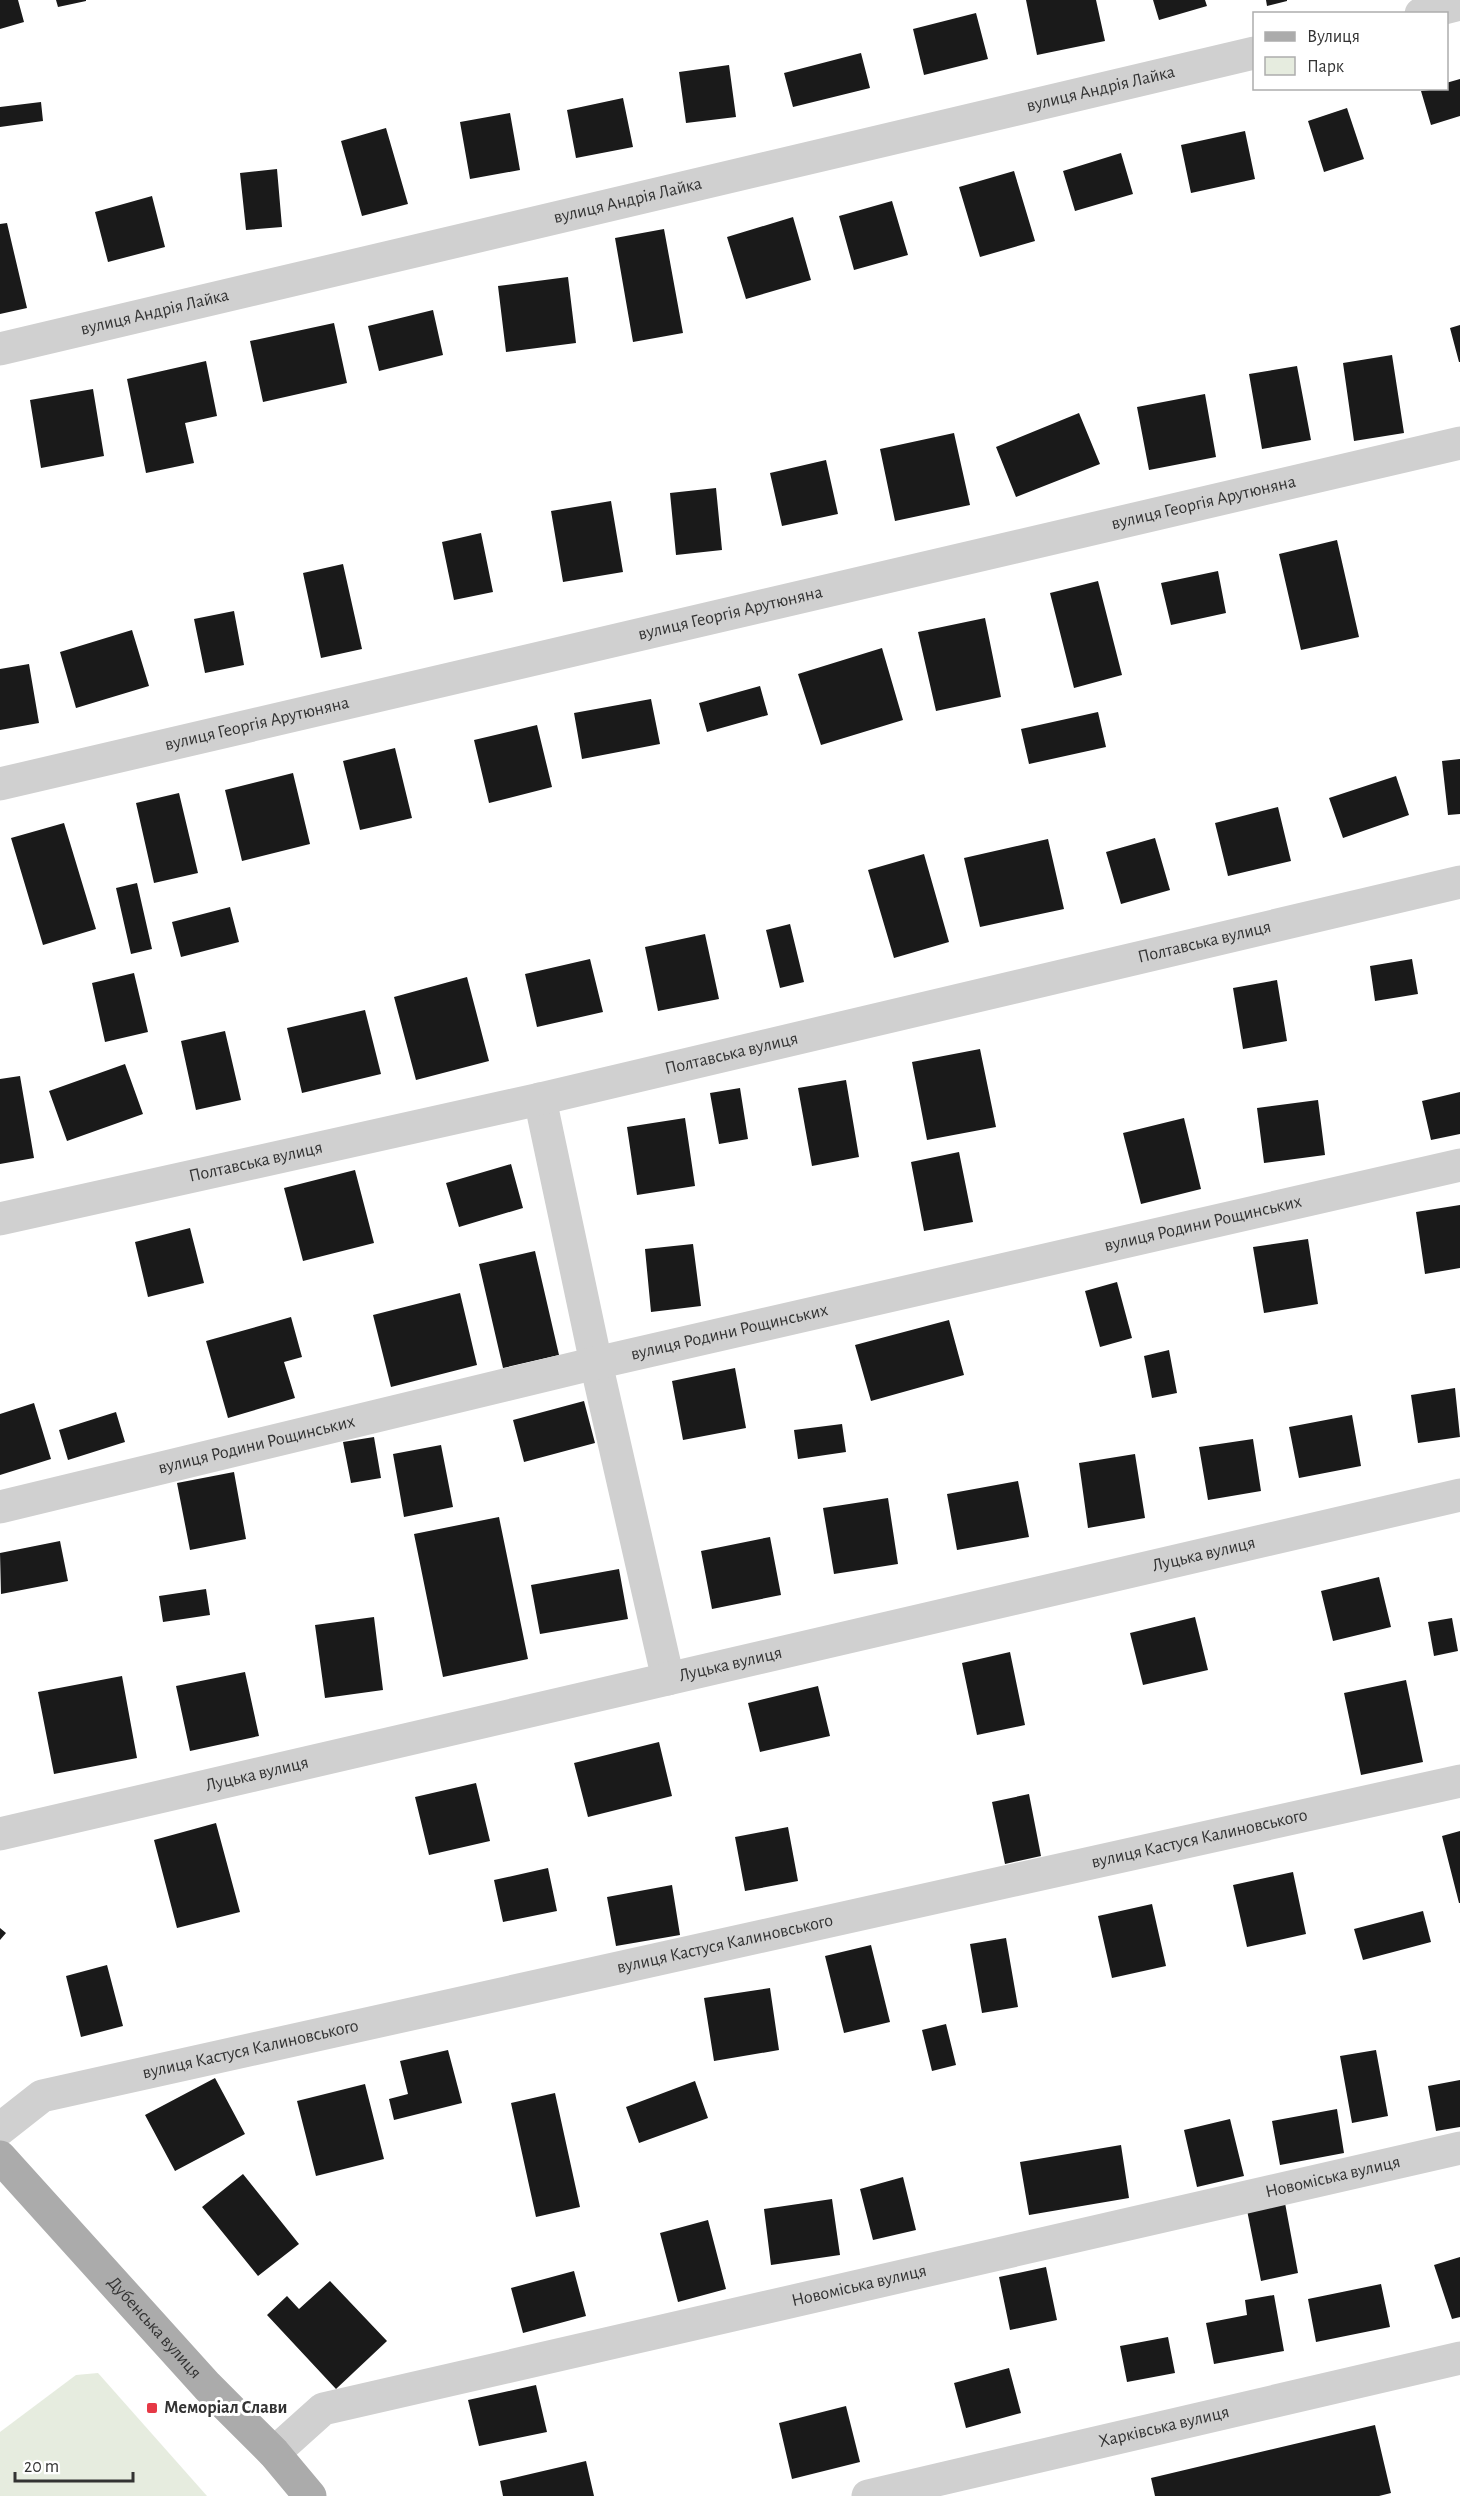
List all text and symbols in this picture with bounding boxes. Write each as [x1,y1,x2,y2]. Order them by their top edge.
legend [1253,12,1448,90]
text: Вулиця [1307,28,1360,46]
text: Парк [1307,58,1345,76]
street label: вулиця Андрія Лайка [1025,63,1177,115]
street label: вулиця Андрія Лайка [552,175,704,227]
street label: вулиця Андрія Лайка [79,286,231,339]
street label: вулиця Георгія Арутюняна [1110,473,1298,533]
street label: вулиця Георгія Арутюняна [636,583,824,644]
street label: вулиця Георгія Арутюняна [163,694,351,754]
street label: Полтавська вулиця [1136,918,1273,967]
street label: Полтавська вулиця [663,1029,800,1078]
street label: Полтавська вулиця [187,1139,324,1186]
street label: вулиця Родини Рощинських [1103,1193,1304,1255]
street label: вулиця Родини Рощинських [629,1301,830,1364]
street label: вулиця Родини Рощинських [156,1413,357,1477]
street label: Луцька вулиця [1151,1534,1257,1575]
street label: Луцька вулиця [677,1644,784,1685]
street label: Луцька вулиця [204,1754,310,1795]
street label: вулиця Кастуся Калиновського [1090,1806,1309,1872]
street label: вулиця Кастуся Калиновського [615,1912,835,1977]
street label: вулиця Кастуся Калиновського [141,2017,360,2082]
street label: Новоміська вулиця [1264,2153,1402,2201]
street label: Новоміська вулиця [790,2262,929,2310]
street label: Дубенська вулиця [104,2273,205,2382]
place label: Меморіал Слави [164,2399,287,2417]
marker: Меморіал Слави [145,2401,159,2415]
street label: Харківська вулиця [1097,2403,1231,2451]
scale bar [15,2445,134,2483]
text: 20 m [24,2458,59,2476]

